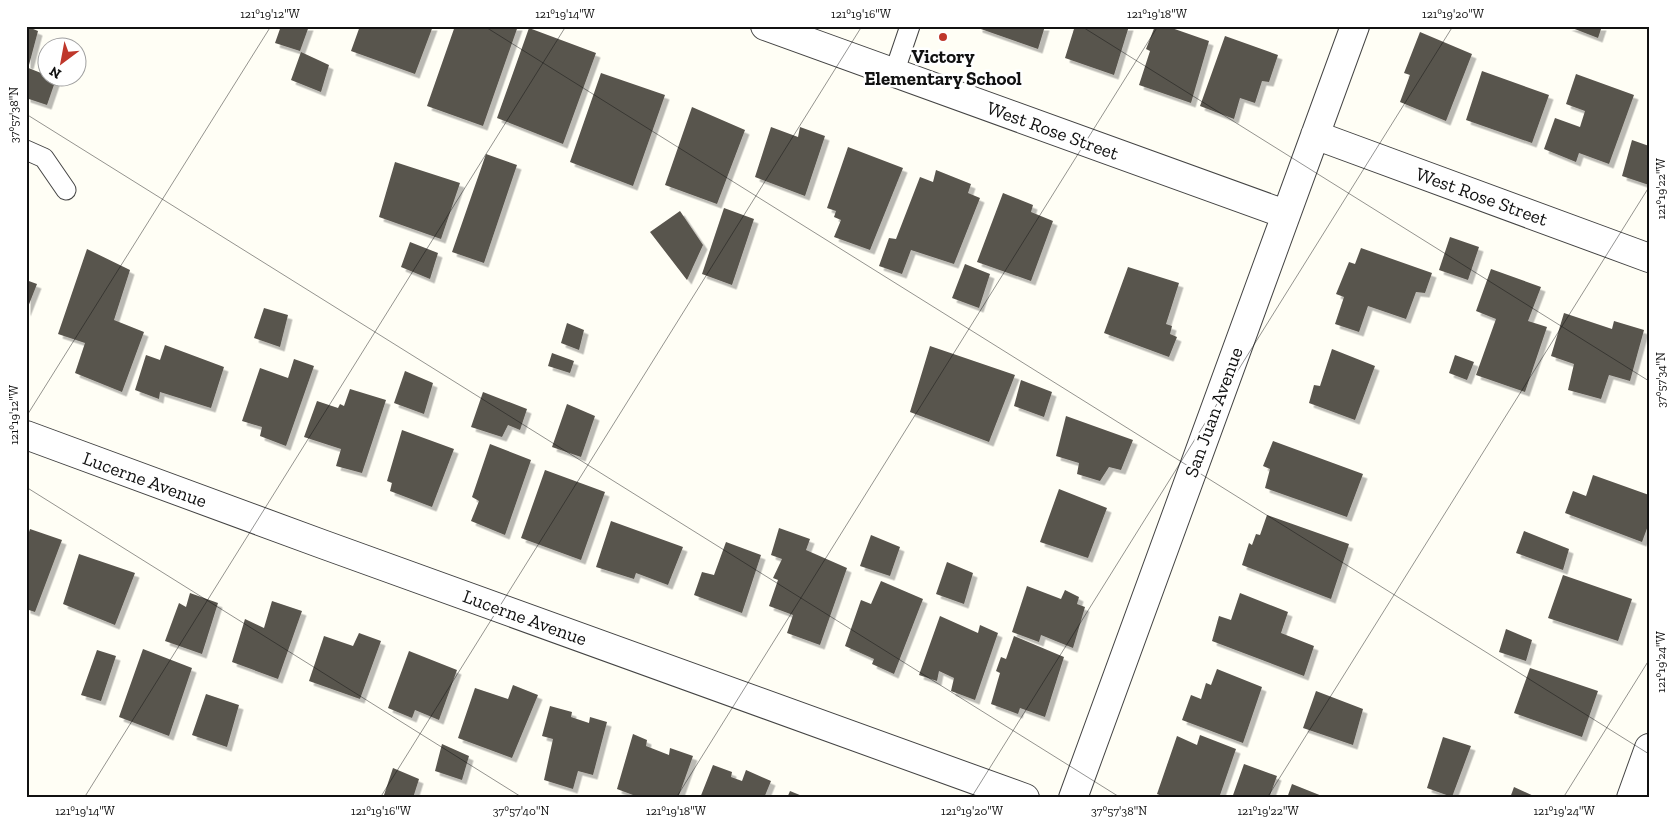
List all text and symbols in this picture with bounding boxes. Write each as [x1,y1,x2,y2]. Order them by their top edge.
text: 121°19'12"W [240,7,301,21]
text: 121°19'14"W [535,7,596,21]
text: 121°19'16"W [831,7,892,21]
text: 121°19'18"W [1127,7,1188,21]
text: 121°19'20"W [1422,7,1485,21]
marker: Victory Elementary School [937,31,949,43]
north arrow [38,38,88,88]
place label: Victory Elementary School [864,45,1022,90]
text: N [46,62,64,83]
text: 37°57'38"N [7,87,21,143]
street label: West Rose Street [984,96,1122,165]
text: 121°19'22"W [1654,158,1668,220]
street label: West Rose Street [1413,162,1551,231]
street label: San Juan Avenue [1179,344,1248,481]
text: 37°57'34"N [1654,352,1668,408]
text: 121°19'12"W [7,384,21,445]
street label: Lucerne Avenue [80,446,210,513]
street label: Lucerne Avenue [460,584,590,651]
text: 121°19'24"W [1654,631,1668,693]
text: 121°19'14"W [55,804,116,818]
text: 121°19'16"W [351,804,412,818]
text: 37°57'40"N [493,804,549,818]
text: 121°19'18"W [646,804,707,818]
text: 121°19'20"W [941,804,1004,818]
text: 37°57'38"N [1091,804,1147,818]
text: 121°19'22"W [1237,804,1299,818]
text: 121°19'24"W [1533,804,1595,818]

